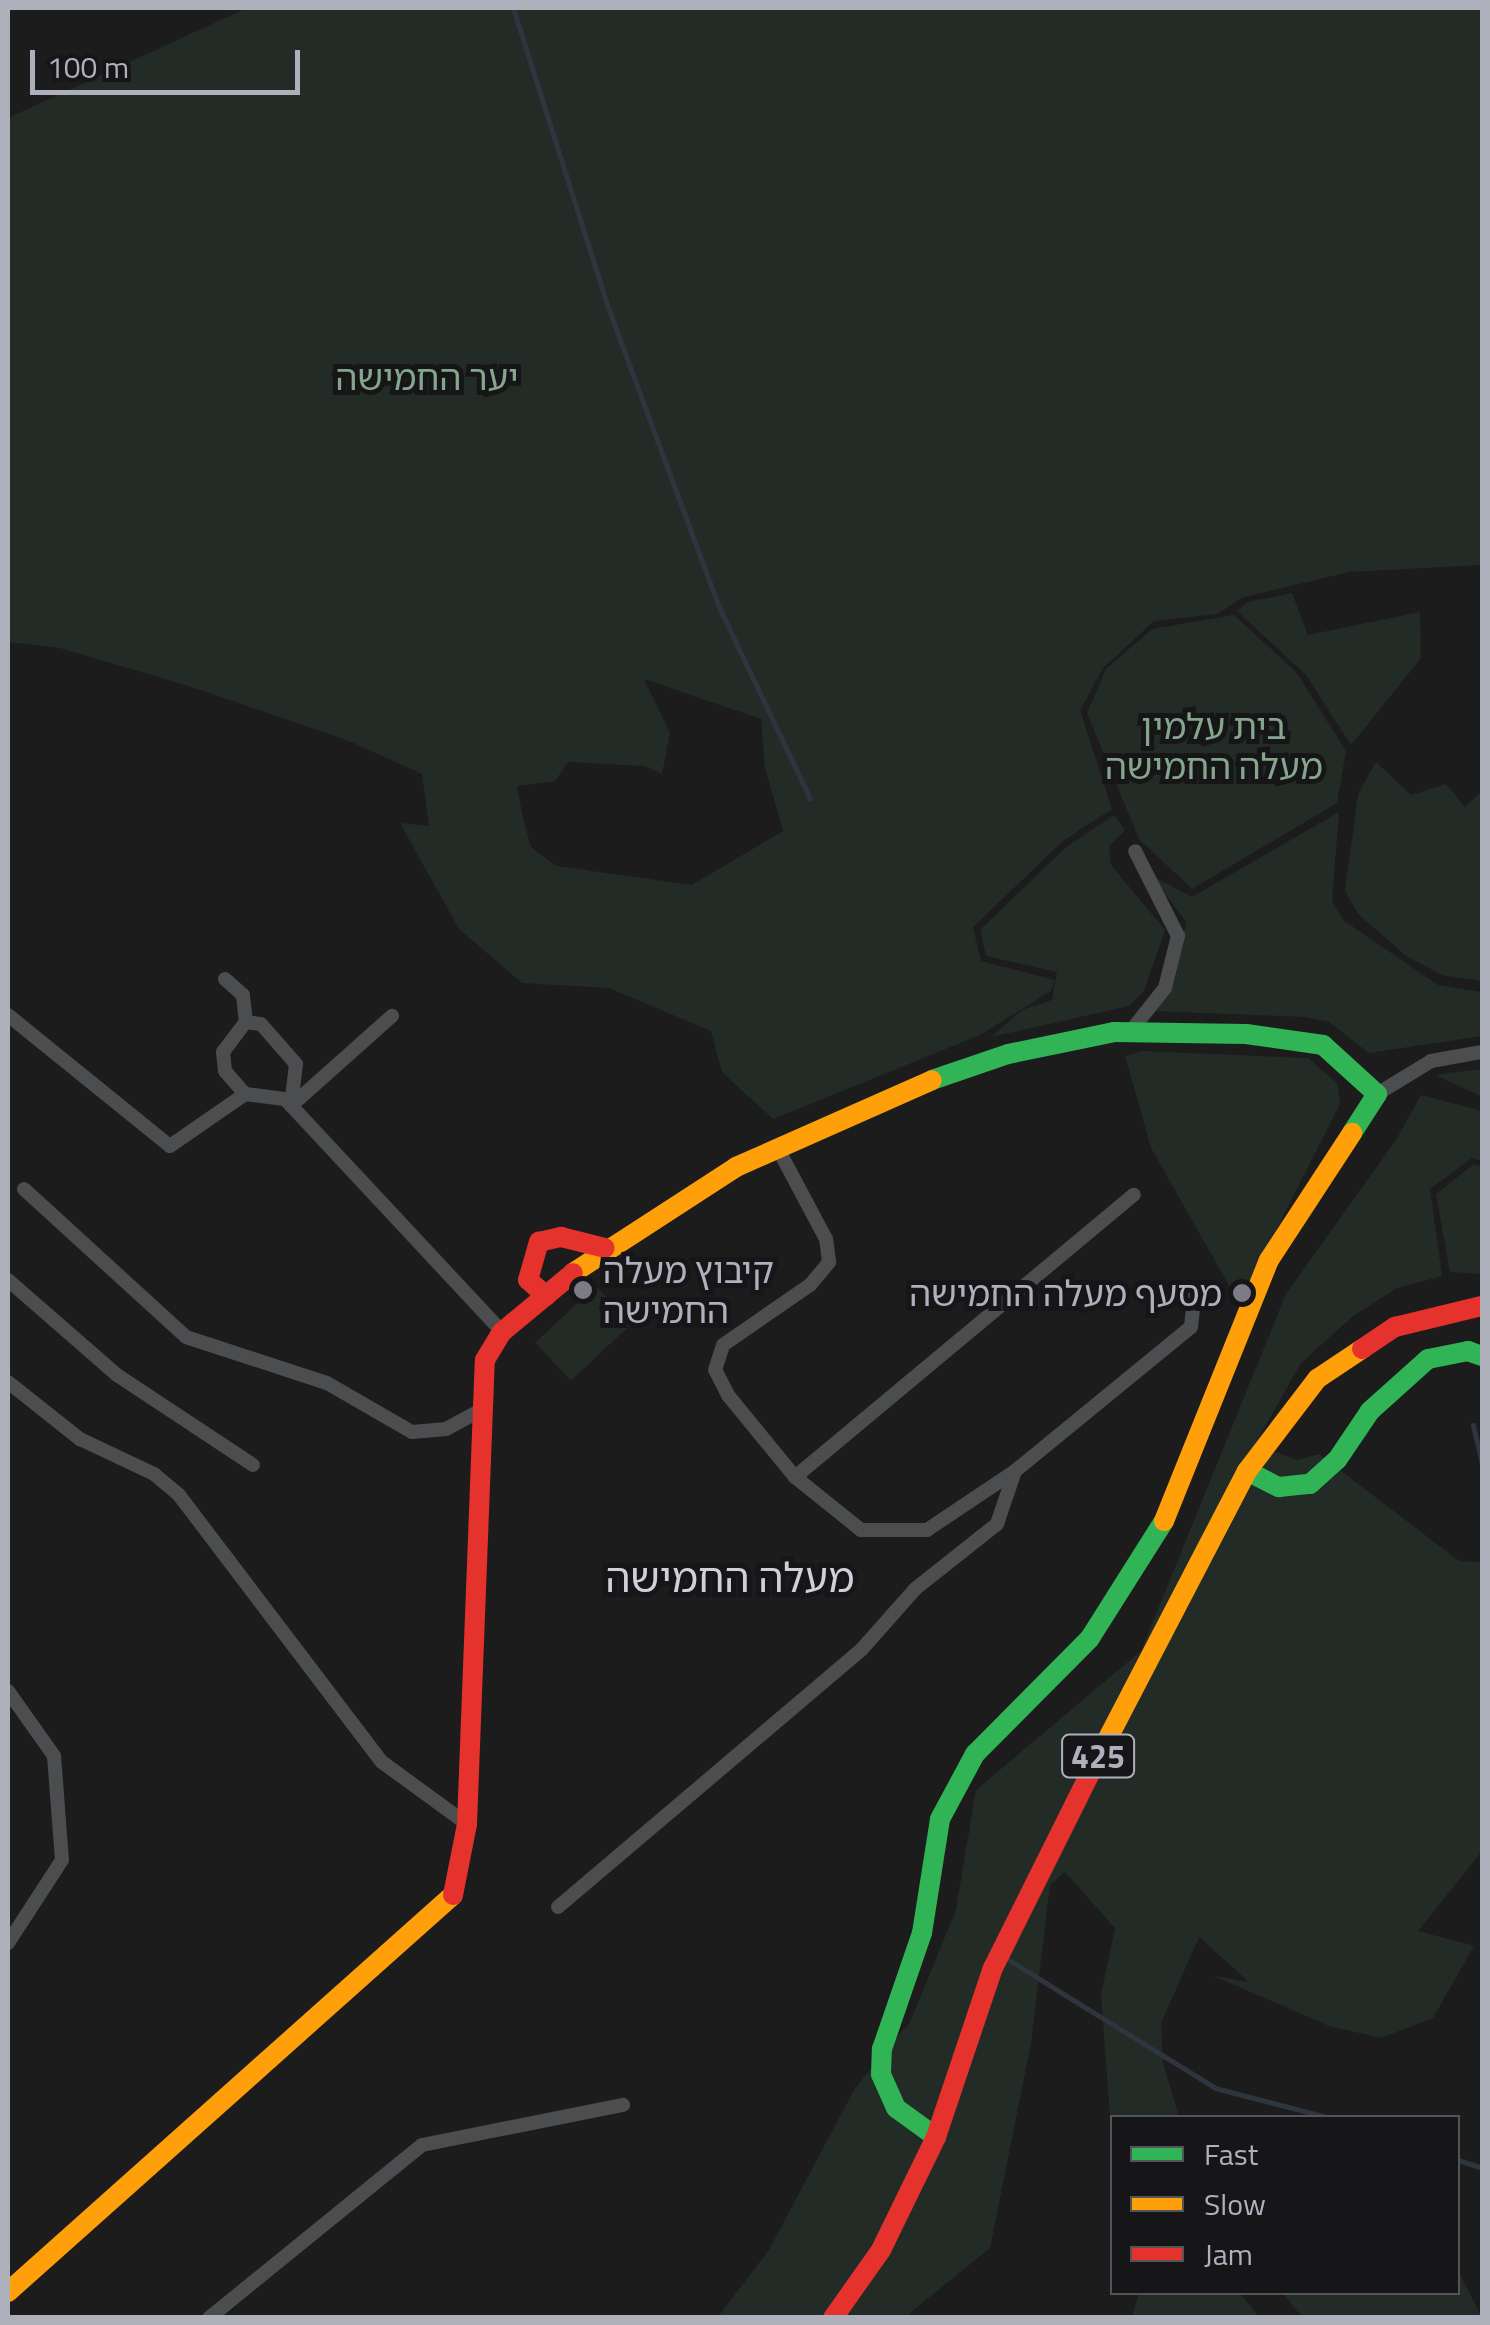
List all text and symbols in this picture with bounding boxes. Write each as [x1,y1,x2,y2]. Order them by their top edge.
scale bar [35,30,305,92]
text: 100 m [47,44,129,90]
park label: יער החמישה [335,356,519,398]
park label: בית עלמין מעלה החמישה [1105,705,1323,787]
place label: קיבוץ מעלה החמישה [603,1249,774,1331]
place label: מסעף מעלה החמישה [909,1272,1222,1314]
marker: קיבוץ מעלה החמישה [572,1279,594,1301]
marker: מסעף מעלה החמישה [1231,1282,1253,1304]
district label: מעלה החמישה [606,1554,854,1602]
road number: 425 [1060,1729,1136,1783]
legend [1110,2115,1460,2295]
text: Fast [1204,2131,1258,2177]
text: Slow [1204,2181,1266,2227]
text: Jam [1204,2231,1253,2277]

